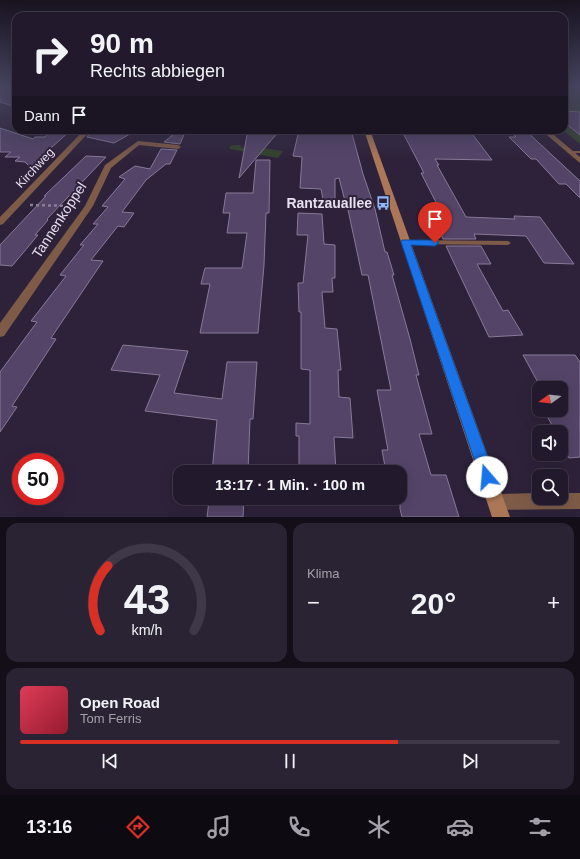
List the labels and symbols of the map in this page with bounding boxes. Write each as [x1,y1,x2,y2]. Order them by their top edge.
street label: Kirchweg [13,145,57,191]
street label: Tannenkoppel [29,179,89,261]
place label: Rantzauallee [286,195,372,211]
bus stop icon: Rantzauallee [375,195,391,211]
pin [418,202,452,243]
north arrow [532,381,568,417]
speed limit sign: 50 [12,453,64,505]
position arrow [466,456,508,498]

